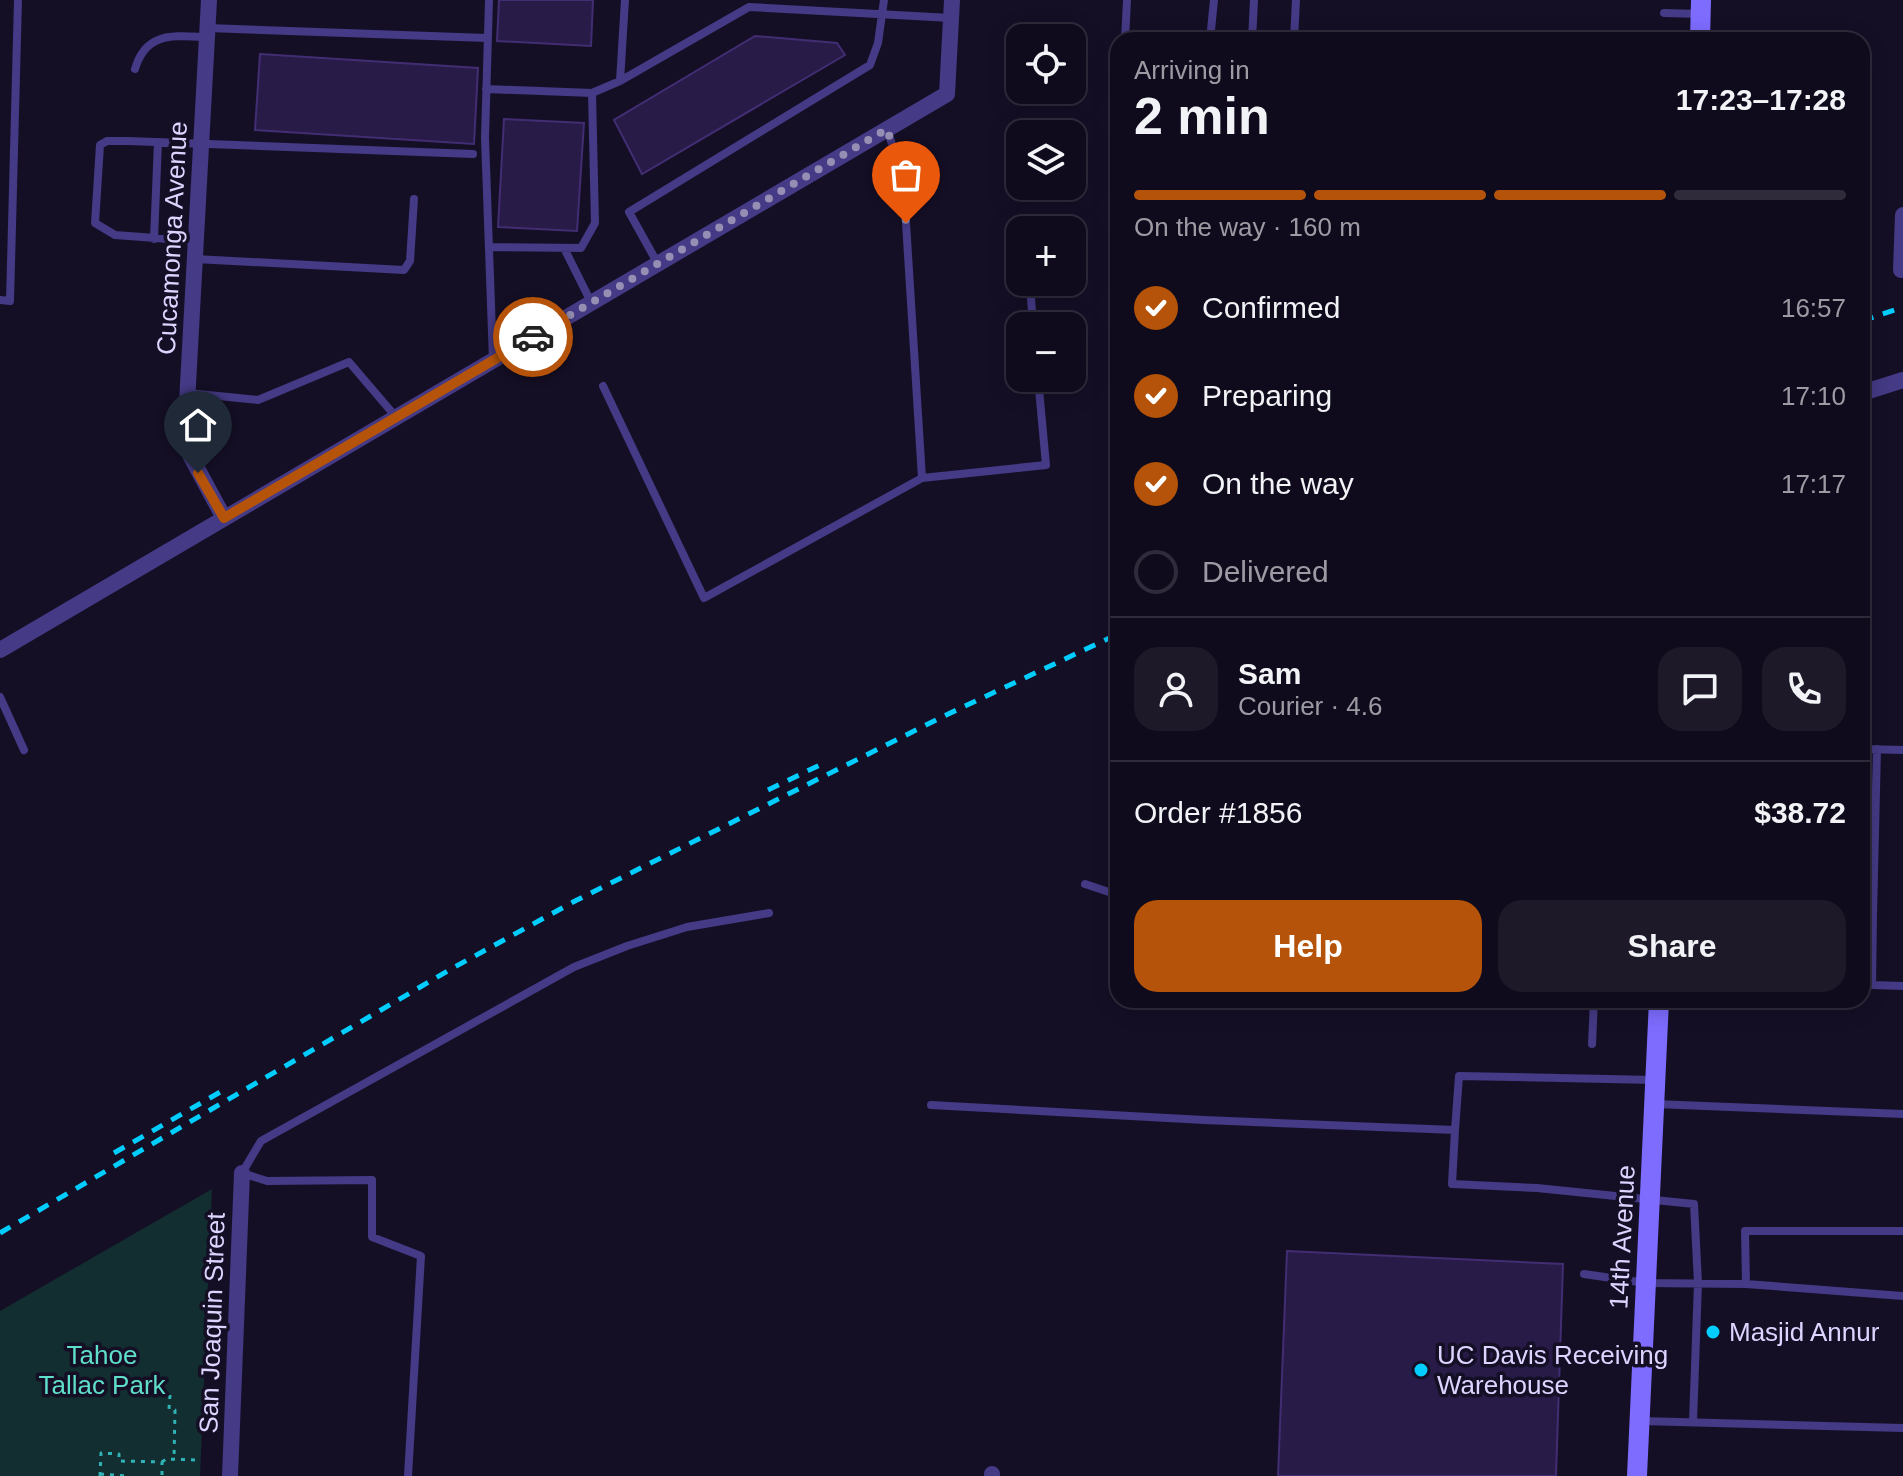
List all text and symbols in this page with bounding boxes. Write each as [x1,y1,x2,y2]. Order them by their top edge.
map controls [1006,24,1086,392]
button: locate [1006,24,1086,104]
text: Arriving in [1134,55,1250,85]
text: 17:23–17:28 [1676,83,1846,116]
text: 2 min [1134,87,1270,145]
button: layers [1006,120,1086,200]
street label: Cucamonga Avenue [151,121,193,355]
pin [872,141,940,223]
icon: bag [884,153,928,197]
text: On the way · 160 m [1134,212,1361,242]
button: + [1006,216,1086,296]
icon: check [1134,286,1178,330]
text: Confirmed [1202,291,1340,324]
text: 16:57 [1781,293,1846,323]
courier [493,297,573,377]
button: − [1006,312,1086,392]
icon: car [511,315,555,359]
icon: check [1134,374,1178,418]
text: Preparing [1202,379,1332,412]
text: 17:10 [1781,381,1846,411]
pin [164,391,232,473]
icon: home [176,403,220,447]
icon: check [1134,462,1178,506]
text: On the way [1202,467,1354,500]
text: 17:17 [1781,469,1846,499]
text: Delivered [1202,555,1329,588]
button: person [1134,647,1218,731]
button: chat [1658,647,1742,731]
button: phone [1762,647,1846,731]
text: Sam [1238,657,1301,690]
text: Courier · 4.6 [1238,691,1383,721]
text: Order #1856 [1134,796,1302,829]
text: $38.72 [1754,796,1846,829]
button: Help [1134,900,1482,992]
button: Share [1498,900,1846,992]
street label: 14th Avenue [1603,1164,1641,1310]
street label: San Joaquin Street [193,1211,231,1434]
place label: Masjid Annur [1729,1317,1880,1347]
marker: Masjid Annur [1704,1323,1722,1341]
park label: Tahoe Tallac Park [38,1340,167,1400]
place label: UC Davis Receiving Warehouse [1437,1340,1668,1400]
marker: UC Davis Receiving Warehouse [1412,1361,1430,1379]

